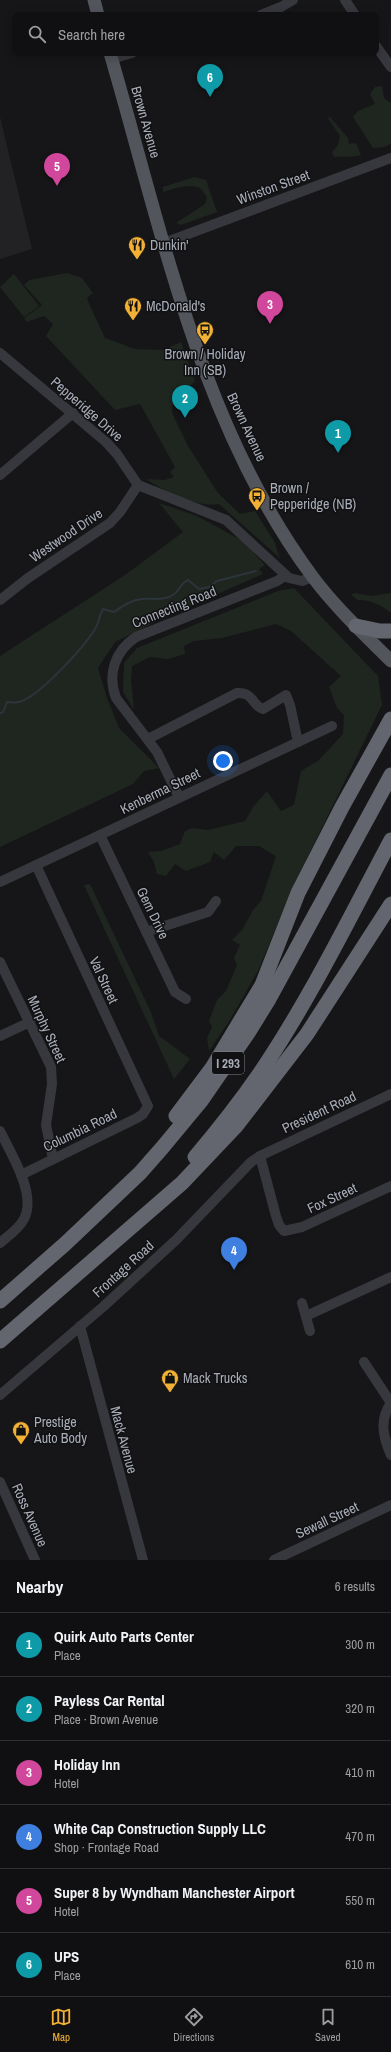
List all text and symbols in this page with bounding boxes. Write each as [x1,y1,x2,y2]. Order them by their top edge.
search box [12,12,379,56]
icon: search [26,23,48,45]
text: Search here [58,24,125,45]
pin: 6 [197,64,223,97]
street label: Brown Avenue [127,84,165,160]
pin: 5 [44,153,70,186]
street label: Winston Street [234,166,312,208]
restaurant icon: Dunkin' [127,235,147,260]
place label: Dunkin' [150,236,189,254]
pin: 3 [257,291,283,324]
restaurant icon: McDonald's [123,296,143,321]
place label: McDonald's [146,297,206,315]
bus stop icon: Brown / Holiday Inn (SB) [195,320,215,345]
place label: Brown / Holiday Inn (SB) [164,345,246,379]
street label: Pepperidge Drive [47,373,127,445]
pin: 2 [172,385,198,418]
street label: Brown Avenue [223,390,271,464]
pin: 1 [325,420,351,453]
place label: Brown / Pepperidge (NB) [270,479,356,513]
bus stop icon: Brown / Pepperidge (NB) [247,486,267,511]
street label: Westwood Drive [26,504,106,566]
street label: Connecting Road [129,582,219,632]
your location [213,751,233,771]
street label: Kenberma Street [117,764,203,818]
street label: Gem Drive [133,884,173,942]
street label: Val Street [85,954,123,1006]
street label: Murphy Street [24,993,70,1065]
road number: I 293 [212,1052,244,1074]
street label: President Road [279,1087,359,1137]
street label: Columbia Road [40,1104,120,1156]
street label: Fox Street [304,1179,360,1217]
street label: Frontage Road [89,1237,157,1301]
pin: 4 [221,1237,247,1270]
shop icon: Mack Trucks [160,1368,180,1393]
place label: Mack Trucks [183,1369,248,1387]
street label: Mack Avenue [106,1404,142,1476]
place label: Prestige Auto Body [33,1413,87,1447]
shop icon: Prestige Auto Body [11,1420,31,1445]
street label: Ross Avenue [8,1481,52,1549]
street label: Sewall Street [293,1498,361,1542]
text: Nearby [16,1575,63,1598]
text: 6 results [335,1578,375,1595]
text: Quirk Auto Parts Center [54,1626,194,1647]
text: 1 [26,1636,32,1653]
text: 300 m [345,1636,375,1653]
text: Place [54,1647,81,1664]
text: Payless Car Rental [54,1690,165,1711]
text: 2 [26,1700,32,1717]
text: 320 m [345,1700,375,1717]
text: Place · Brown Avenue [54,1711,158,1728]
text: Holiday Inn [54,1754,120,1775]
text: 3 [26,1764,32,1781]
text: 410 m [345,1764,375,1781]
text: Hotel [54,1775,79,1792]
text: White Cap Construction Supply LLC [54,1818,266,1839]
text: 4 [26,1828,32,1845]
text: 470 m [345,1828,375,1845]
text: Shop · Frontage Road [54,1839,159,1856]
text: Super 8 by Wyndham Manchester Airport [54,1882,295,1903]
text: 5 [26,1892,32,1909]
text: 550 m [345,1892,375,1909]
text: Hotel [54,1903,79,1920]
text: UPS [54,1946,79,1967]
text: 6 [26,1956,32,1973]
text: 610 m [345,1956,375,1973]
text: Place [54,1967,81,1984]
tab: Map [50,2006,72,2044]
tab: Directions [173,2006,214,2044]
tab: Saved [315,2006,341,2044]

